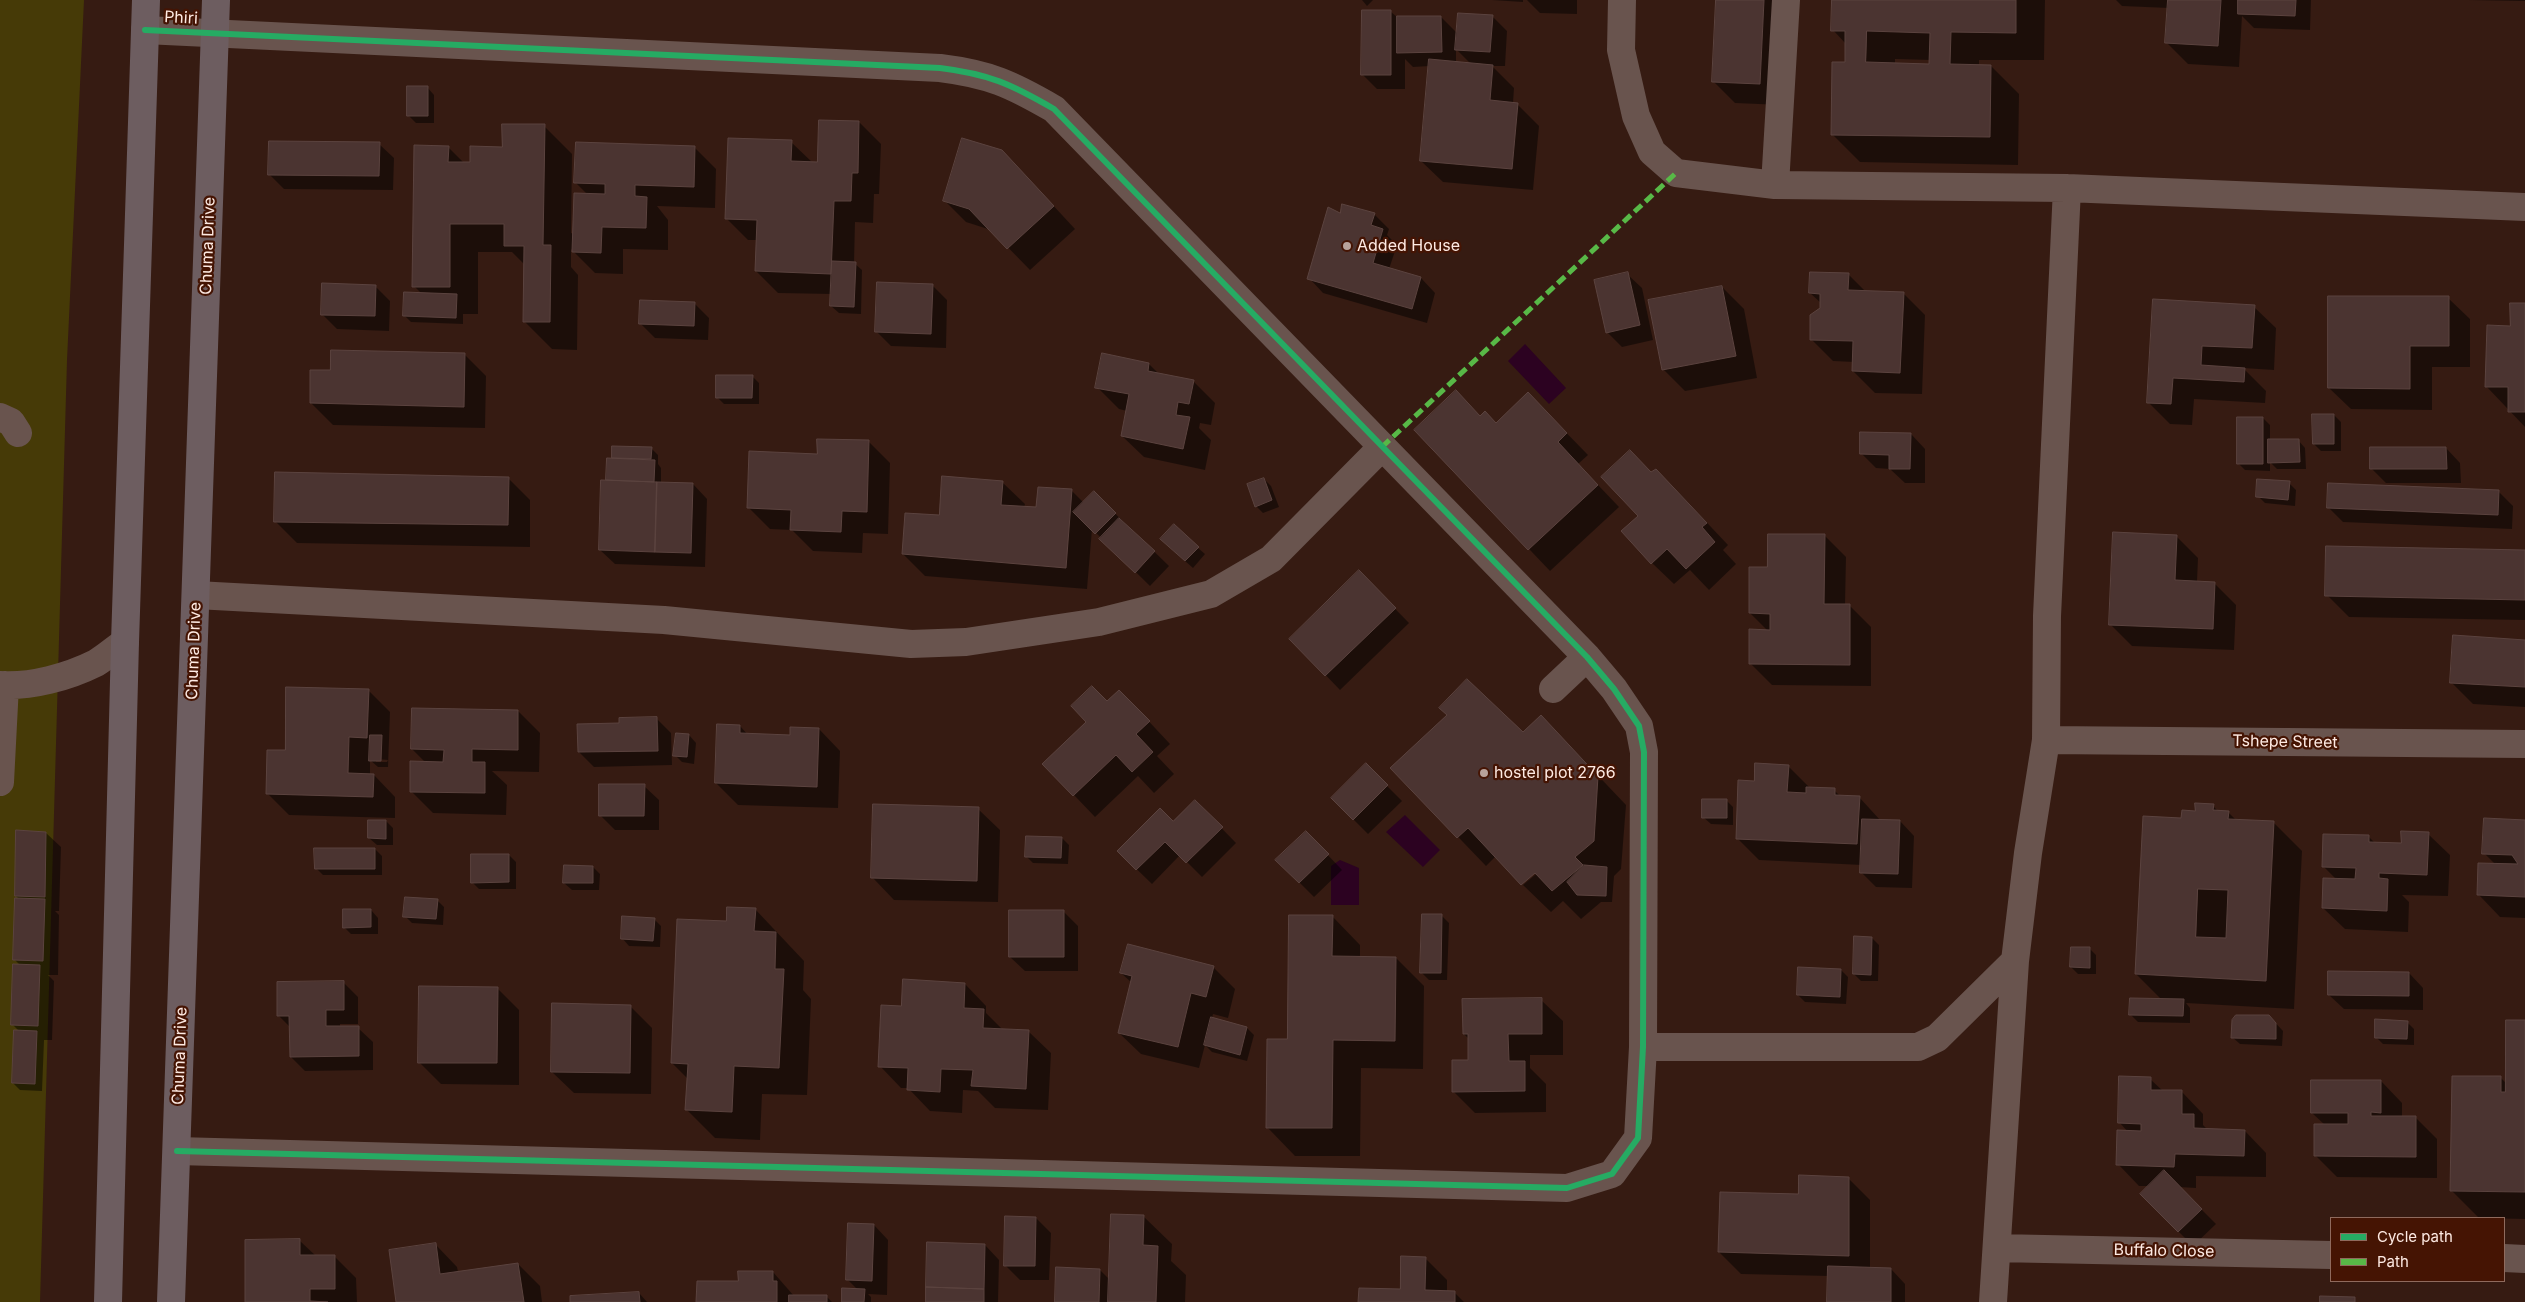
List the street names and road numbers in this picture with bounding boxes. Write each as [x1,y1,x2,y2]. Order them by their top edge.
street label: Phiri [164,8,198,28]
street label: Chuma Drive [197,197,219,295]
street label: Chuma Drive [183,602,205,700]
street label: Tshepe Street [2232,731,2338,753]
street label: Chuma Drive [169,1007,191,1105]
street label: Buffalo Close [2113,1241,2215,1261]

